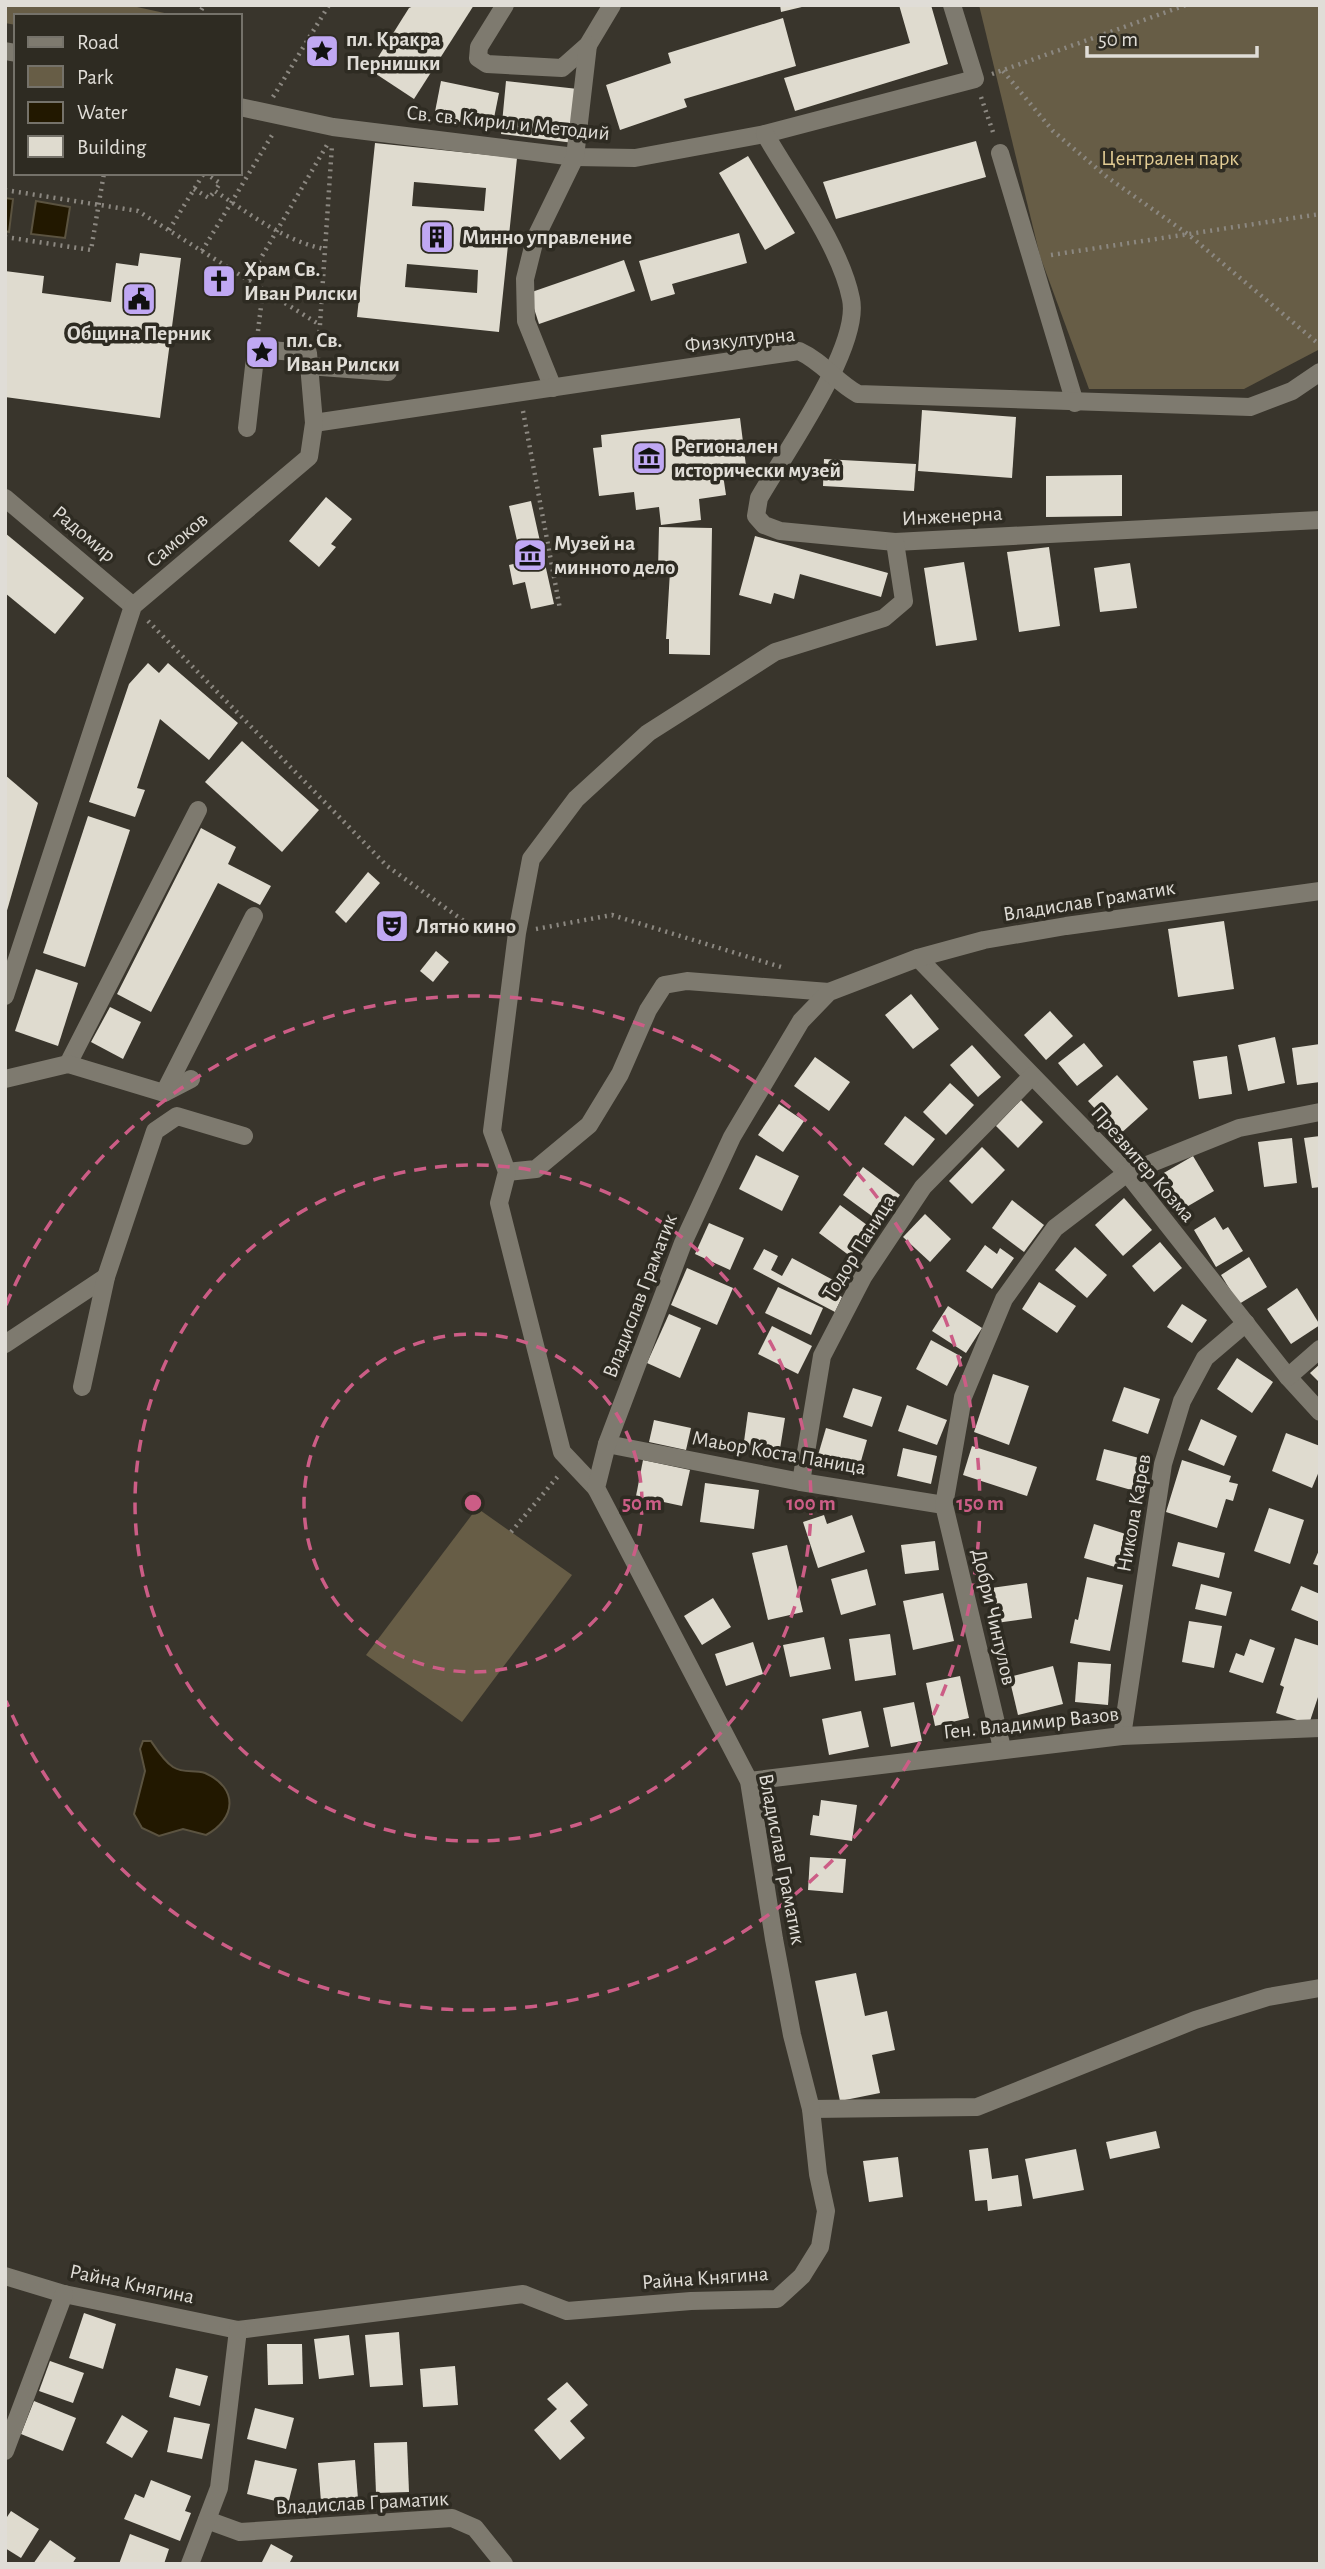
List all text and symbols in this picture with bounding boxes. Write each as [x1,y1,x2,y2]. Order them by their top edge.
legend [14,14,242,175]
scale bar [1087,14,1257,58]
place label: пл. Кракра Пернишки [346,29,441,74]
text: 50 m [1098,29,1138,50]
text: Road [77,32,119,53]
place icon: пл. Кракра Пернишки [303,32,341,70]
text: Park [77,67,114,88]
text: Water [77,102,127,123]
street label: Св. св. Кирил и Методий [405,102,611,144]
text: Building [77,137,147,158]
park label: Централен парк [1101,148,1239,169]
building icon: Минно управление [418,218,456,256]
place label: Минно управление [462,227,632,248]
place label: Храм Св. Иван Рилски [244,259,358,304]
church icon: Храм Св. Иван Рилски [200,262,238,300]
public building icon: Община Перник [120,280,158,318]
place label: Община Перник [67,323,212,344]
street label: Физкултурна [684,324,797,356]
place label: пл. Св. Иван Рилски [286,330,400,375]
place icon: пл. Св. Иван Рилски [243,333,281,371]
place label: Регионален исторически музей [674,436,841,481]
museum icon: Регионален исторически музей [630,439,668,477]
street label: Радомир [48,502,120,566]
street label: Инженерна [901,503,1003,529]
street label: Самоков [142,508,212,572]
place label: Музей на минното дело [554,533,675,578]
museum icon: Музей на минното дело [511,536,549,574]
street label: Владислав Граматик [1002,877,1177,925]
theatre icon: Лятно кино [373,907,411,945]
place label: Лятно кино [416,916,516,937]
street label: Презвитер Козма [1087,1102,1199,1226]
street label: Тодор Паница [819,1191,900,1303]
street label: Владислав Граматик [599,1211,681,1381]
street label: Маьор Коста Паница [690,1427,868,1479]
street label: Никола Карев [1113,1452,1155,1574]
centre of rings [461,1491,485,1515]
text: 50 m [622,1493,662,1514]
text: 100 m [786,1493,836,1514]
text: 150 m [956,1493,1004,1514]
street label: Добри Чинтулов [968,1547,1020,1687]
street label: Ген. Владимир Вазов [942,1703,1120,1743]
street label: Владислав Граматик [755,1772,809,1947]
street label: Райна Княгина [68,2261,197,2308]
street label: Райна Княгина [641,2263,769,2293]
street label: Владислав Граматик [275,2488,450,2518]

